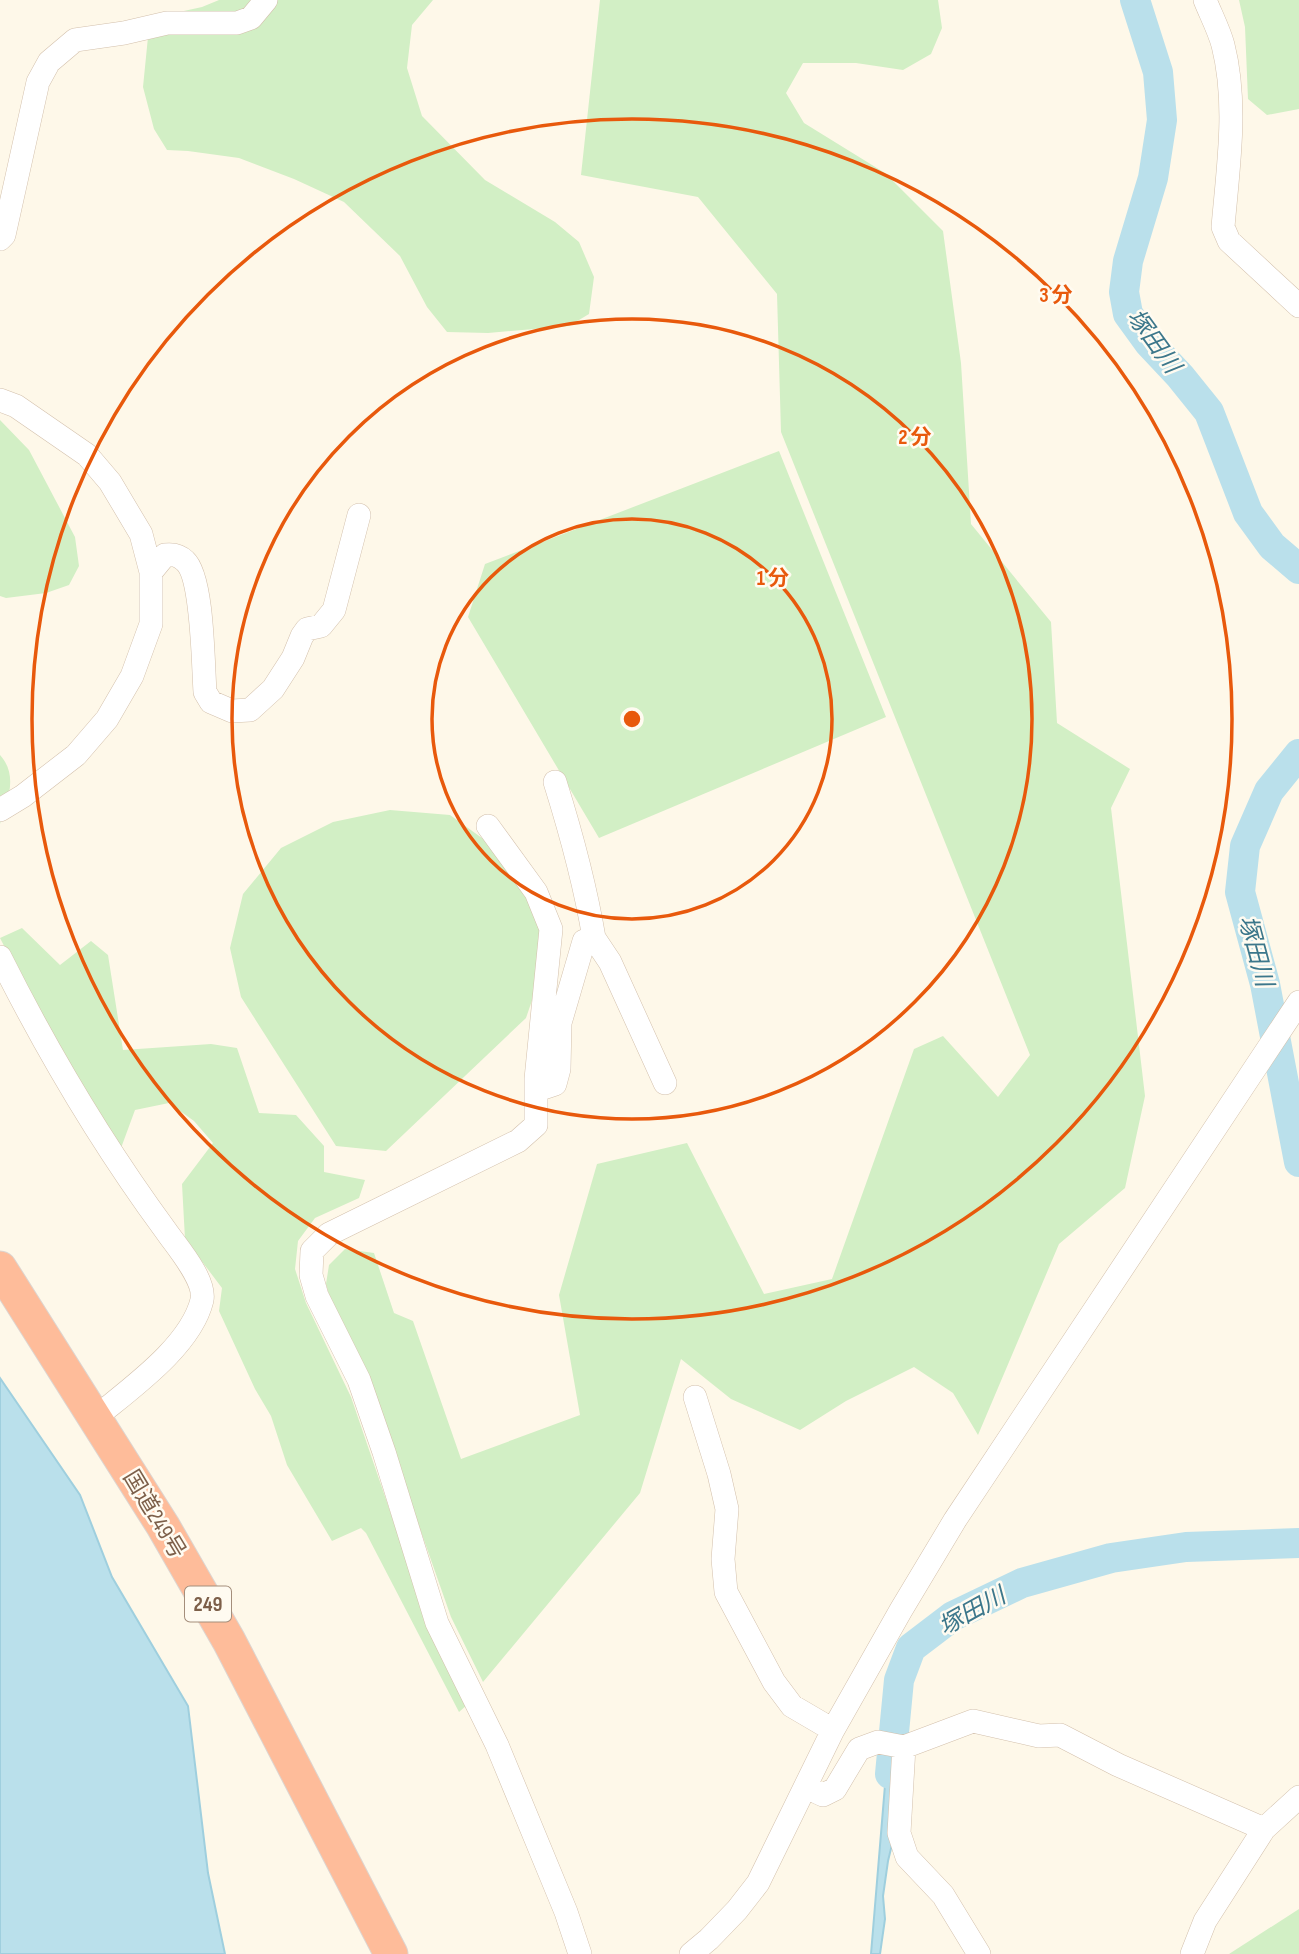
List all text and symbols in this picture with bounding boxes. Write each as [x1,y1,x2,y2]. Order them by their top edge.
text: 3 分 [1039,283,1073,308]
water label: 塚田川 [1121,304,1188,381]
text: 2 分 [898,425,932,450]
text: 1 分 [757,566,789,591]
centre of rings [620,707,644,731]
water label: 塚田川 [1232,913,1280,993]
street label: 国道249号 [117,1465,191,1564]
water label: 塚田川 [934,1580,1013,1642]
road number: 249 [185,1586,231,1622]

